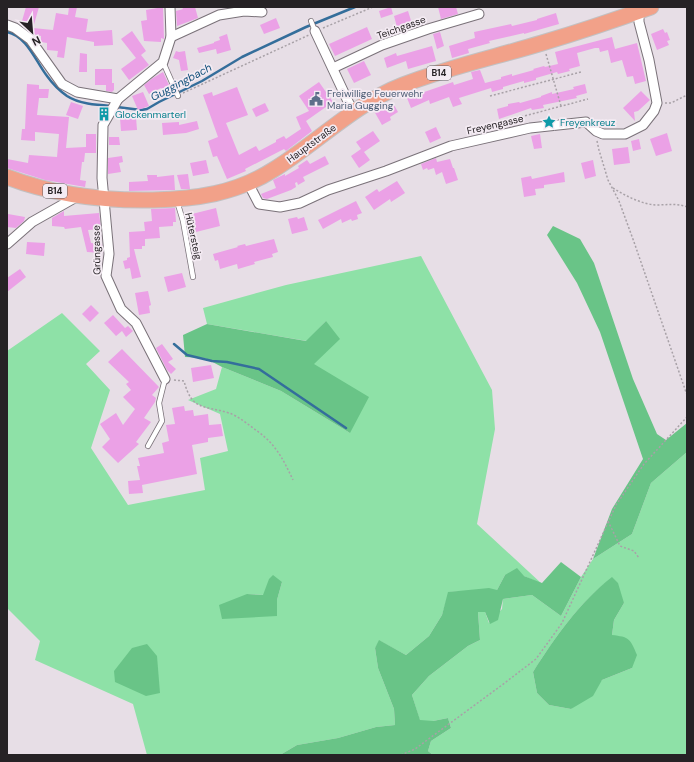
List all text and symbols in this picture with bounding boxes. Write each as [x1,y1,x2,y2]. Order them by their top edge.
north arrow [12,12,52,52]
street label: Teichgasse [375,13,428,42]
text: N [30,33,43,49]
water label: Guggingbach [148,60,214,104]
road number: B14 [427,66,451,80]
place label: Freiwillige Feuerwehr Maria Gugging [327,87,423,112]
public building icon: Freiwillige Feuerwehr Maria Gugging [308,91,324,107]
building icon: Glockenmarterl [96,106,112,122]
place label: Glockenmarterl [115,108,186,121]
street label: Freyengasse [466,112,525,137]
place icon: Freyenkreuz [541,114,557,130]
place label: Freyenkreuz [560,116,616,129]
street label: Hauptstraße [284,121,339,166]
road number: B14 [43,184,67,198]
street label: Hütersteig [182,211,205,261]
street label: Grüngasse [90,225,103,275]

